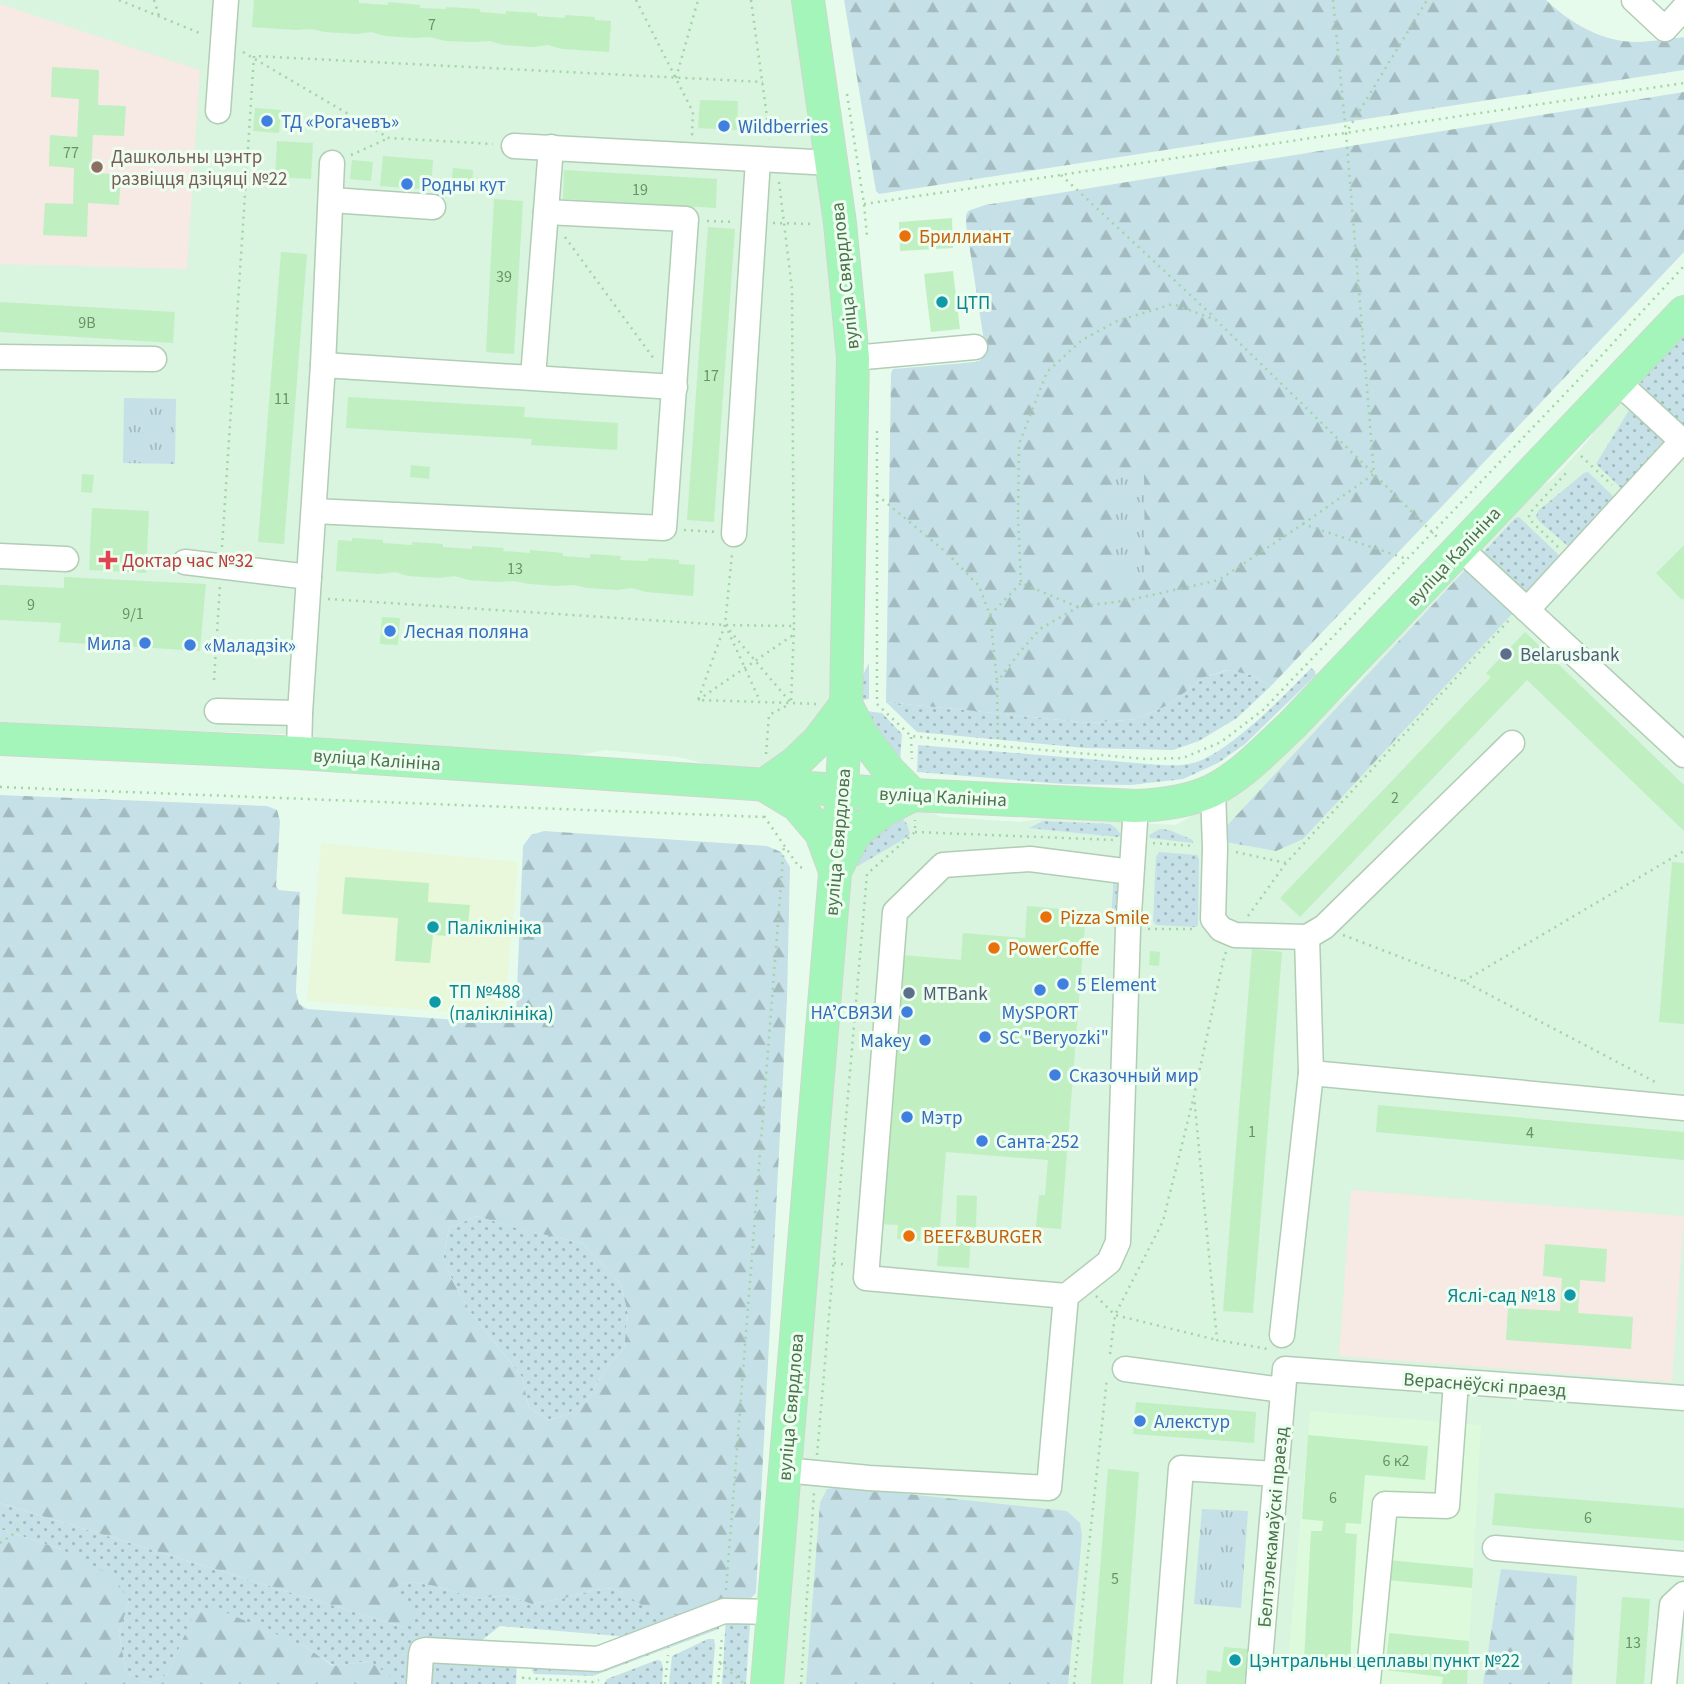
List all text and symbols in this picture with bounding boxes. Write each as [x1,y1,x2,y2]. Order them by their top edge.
house number: 7 [428,14,436,36]
place label: ТД «Рогачевъ» [281,109,399,136]
marker: ТД «Рогачевъ» [259,113,275,129]
place label: Wildberries [738,114,828,141]
marker: Wildberries [716,118,732,134]
house number: 77 [63,142,79,164]
place label: Дашкольны цэнтр развіцця дзіцяці №22 [111,144,287,193]
marker: Дашкольны цэнтр развіцця дзіцяці №22 [89,159,105,175]
place label: Родны кут [421,172,506,199]
marker: Родны кут [399,176,415,192]
house number: 19 [632,179,648,201]
street label: вуліца Свярдлова [824,201,867,351]
place label: Бриллиант [919,224,1011,251]
marker: Бриллиант [897,228,913,244]
house number: 39 [496,266,512,288]
place label: ЦТП [956,290,990,317]
marker: ЦТП [934,294,950,310]
house number: 9В [78,312,96,334]
house number: 17 [703,365,719,387]
house number: 11 [274,388,290,410]
street label: вуліца Калініна [1401,501,1508,613]
place label: Доктар час №32 [122,548,254,575]
marker: Доктар час №32 [100,552,116,568]
house number: 13 [507,558,523,580]
house number: 9 [27,594,35,616]
house number: 9/1 [122,603,144,625]
place label: Лесная поляна [404,619,529,646]
marker: Лесная поляна [382,623,398,639]
place label: Мила [87,631,131,658]
place label: «Маладзік» [204,633,296,660]
marker: Мила [137,635,153,651]
marker: «Маладзік» [182,637,198,653]
place label: Belarusbank [1520,642,1620,669]
marker: Belarusbank [1498,646,1514,662]
street label: вуліца Калініна [312,743,442,778]
street label: вуліца Свярдлова [819,767,858,917]
street label: вуліца Калініна [878,781,1008,814]
house number: 2 [1391,787,1399,809]
place label: Pizza Smile [1060,905,1149,932]
marker: Pizza Smile [1038,909,1054,925]
place label: Паліклініка [447,915,542,942]
marker: Паліклініка [425,919,441,935]
place label: PowerCoffe [1008,936,1099,963]
marker: PowerCoffe [986,940,1002,956]
place label: 5 Element [1077,972,1157,999]
marker: 5 Element [1055,976,1071,992]
place label: ТП №488 (паліклініка) [449,979,554,1028]
place label: MTBank [923,981,988,1008]
marker: MySPORT [1032,982,1048,998]
marker: MTBank [901,985,917,1001]
marker: ТП №488 (паліклініка) [427,994,443,1010]
place label: НАʼСВЯЗИ [810,1000,893,1027]
place label: MySPORT [1002,1000,1078,1027]
marker: НАʼСВЯЗИ [899,1004,915,1020]
place label: SC "Beryozki" [999,1025,1109,1052]
place label: Makey [860,1028,911,1055]
marker: SC "Beryozki" [977,1029,993,1045]
marker: Makey [917,1032,933,1048]
place label: Сказочный мир [1069,1063,1199,1090]
marker: Сказочный мир [1047,1067,1063,1083]
place label: Мэтр [921,1105,962,1132]
marker: Мэтр [899,1109,915,1125]
house number: 1 [1248,1121,1256,1143]
house number: 4 [1526,1122,1534,1144]
place label: Санта-252 [996,1129,1079,1156]
marker: Санта-252 [974,1133,990,1149]
place label: BEEF&BURGER [923,1224,1042,1251]
marker: BEEF&BURGER [901,1228,917,1244]
place label: Яслі-сад №18 [1448,1283,1556,1310]
marker: Яслі-сад №18 [1562,1287,1578,1303]
street label: вуліца Свярдлова [772,1332,811,1482]
street label: Вераснёўскі праезд [1403,1366,1567,1405]
place label: Алекстур [1154,1409,1230,1436]
marker: Алекстур [1132,1413,1148,1429]
street label: Белтэлекамаўскі праезд [1251,1426,1296,1629]
house number: 6 к2 [1382,1450,1410,1472]
house number: 6 [1329,1487,1337,1509]
house number: 6 [1584,1507,1592,1529]
house number: 5 [1111,1568,1119,1590]
house number: 13 [1625,1632,1641,1654]
place label: Цэнтральны цеплавы пункт №22 [1249,1648,1520,1675]
marker: Цэнтральны цеплавы пункт №22 [1227,1652,1243,1668]

